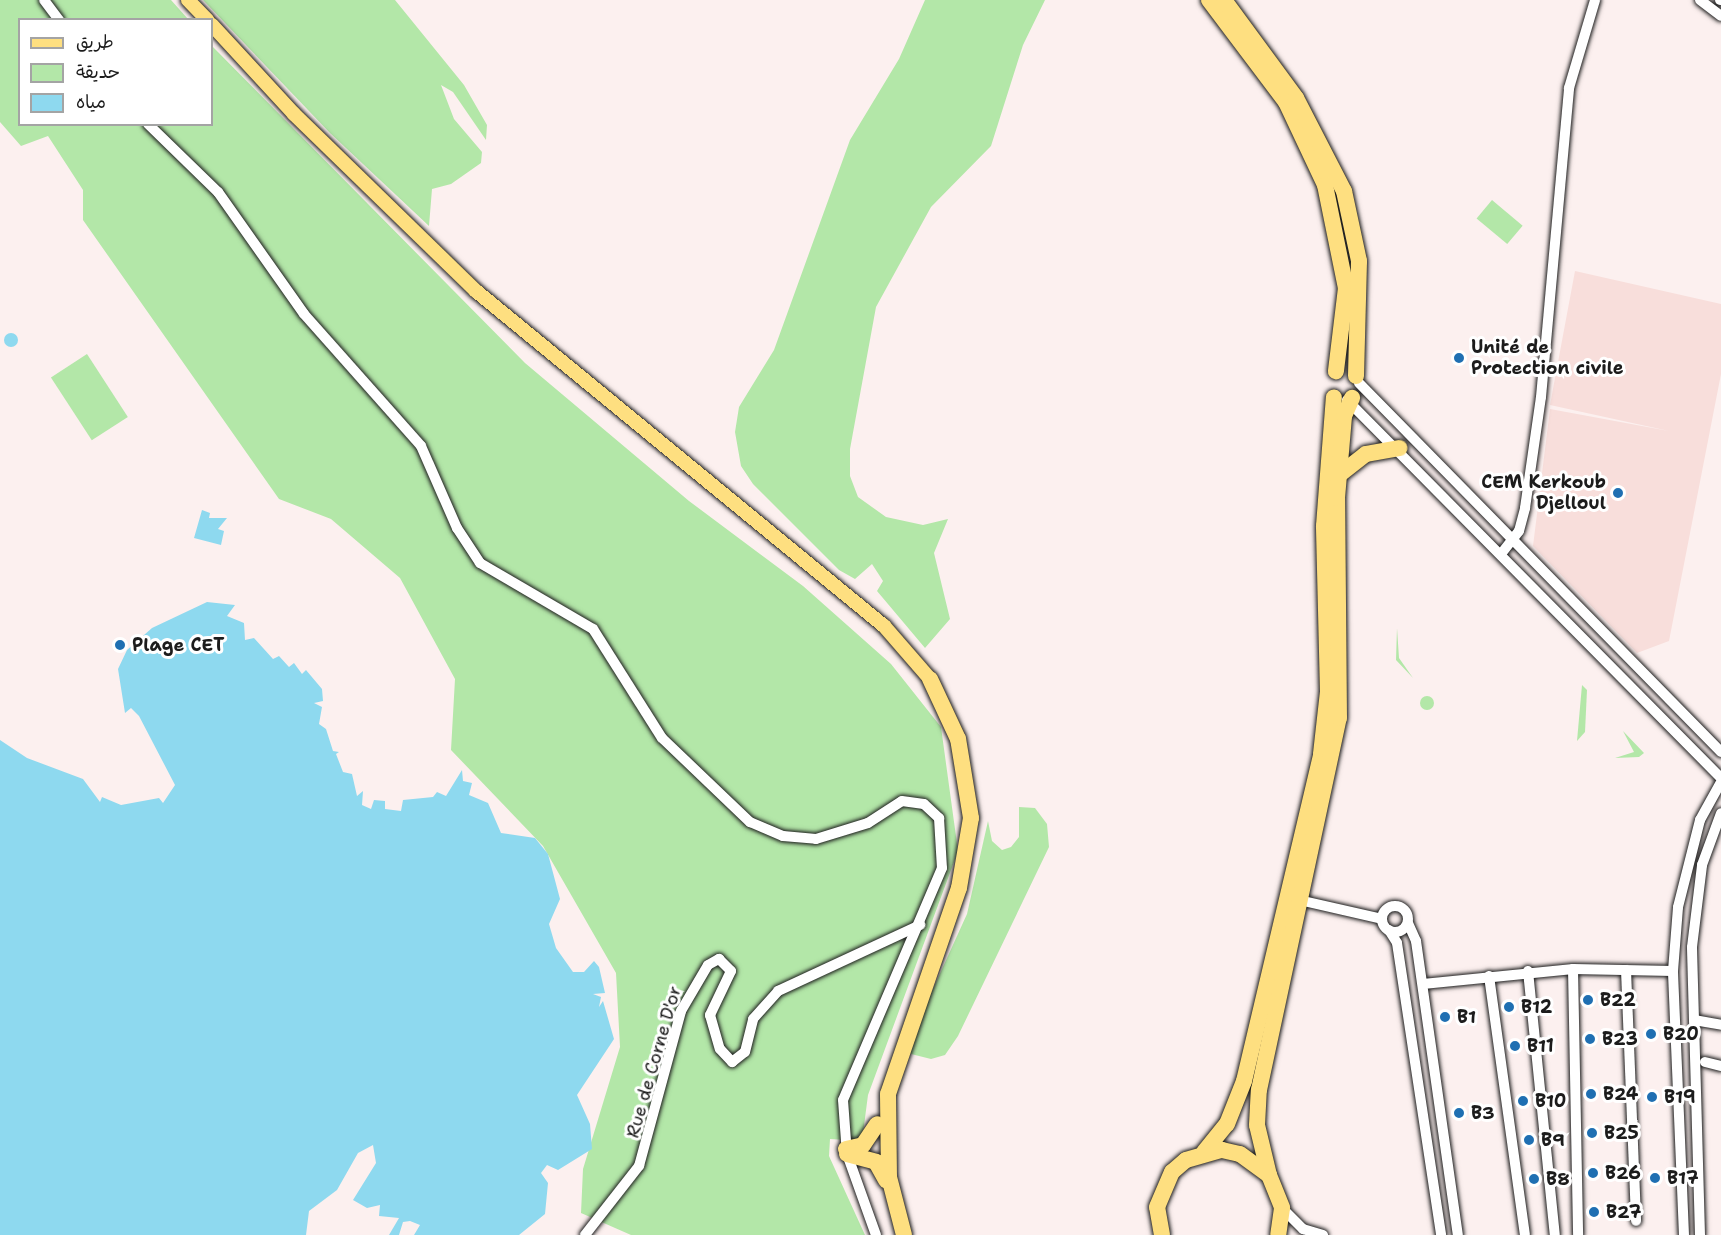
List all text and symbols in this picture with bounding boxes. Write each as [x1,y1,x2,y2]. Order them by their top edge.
legend [18,18,213,126]
text: طريق [76,30,114,54]
text: حديقة [76,60,120,84]
text: مياه [76,90,106,114]
place label: Unité de Protection civile [1471,337,1624,380]
marker: Unité de Protection civile [1452,351,1466,365]
place label: CEM Kerkoub Djelloul [1481,472,1606,514]
marker: CEM Kerkoub Djelloul [1611,486,1625,500]
place label: Plage CET [132,634,224,656]
marker: Plage CET [113,638,127,652]
street label: Rue de Corne D'or [622,984,686,1140]
place label: B22 [1600,989,1636,1011]
marker: B22 [1581,993,1595,1007]
place label: B12 [1521,996,1552,1018]
marker: B12 [1502,1000,1516,1014]
place label: B1 [1457,1006,1476,1028]
marker: B1 [1438,1010,1452,1024]
place label: B20 [1663,1023,1699,1045]
marker: B20 [1644,1027,1658,1041]
place label: B23 [1602,1028,1638,1050]
marker: B23 [1583,1032,1597,1046]
place label: B11 [1527,1035,1554,1057]
marker: B11 [1508,1039,1522,1053]
place label: B24 [1603,1083,1638,1105]
place label: B19 [1664,1086,1696,1108]
marker: B24 [1584,1087,1598,1101]
place label: B10 [1535,1090,1566,1112]
marker: B19 [1645,1090,1659,1104]
marker: B10 [1516,1094,1530,1108]
place label: B3 [1471,1102,1494,1124]
marker: B3 [1452,1106,1466,1120]
place label: B25 [1604,1122,1639,1144]
marker: B25 [1585,1126,1599,1140]
place label: B9 [1541,1129,1565,1151]
marker: B9 [1522,1133,1536,1147]
place label: B26 [1605,1162,1641,1184]
marker: B26 [1586,1166,1600,1180]
place label: B17 [1667,1167,1699,1189]
place label: B8 [1546,1168,1570,1190]
marker: B17 [1648,1171,1662,1185]
marker: B8 [1527,1172,1541,1186]
place label: B27 [1606,1201,1641,1223]
marker: B27 [1587,1205,1601,1219]

